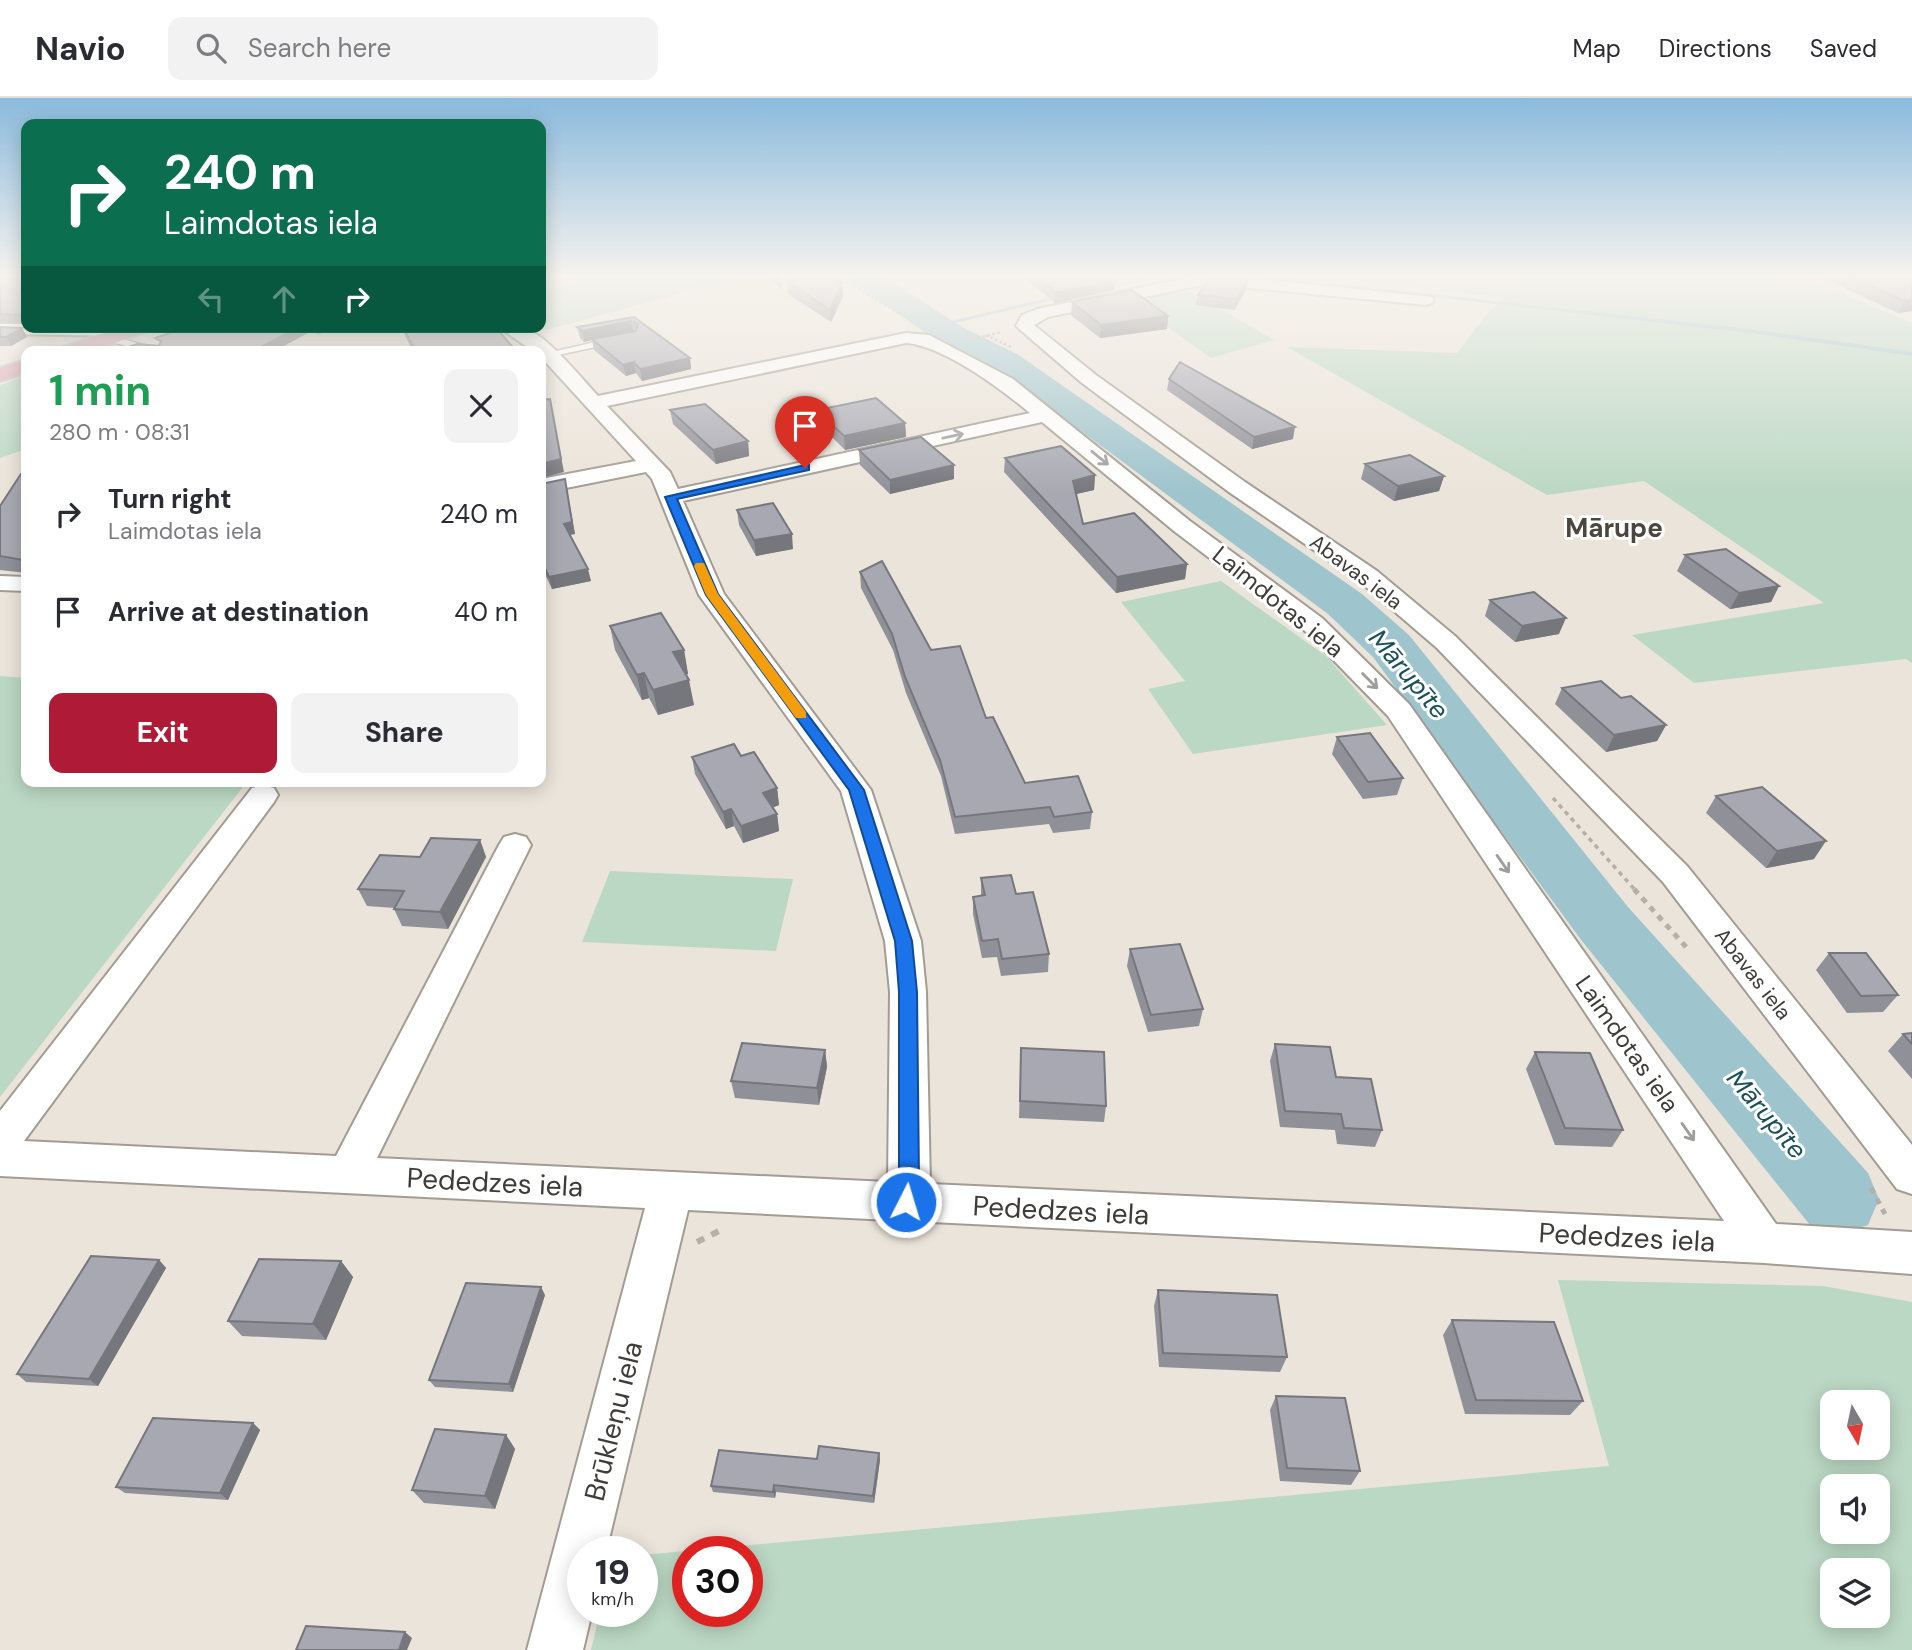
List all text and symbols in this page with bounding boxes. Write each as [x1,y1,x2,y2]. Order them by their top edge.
search box [168,17,658,80]
text: Navio [35,27,126,70]
icon: search [192,29,230,67]
text: Search here [248,31,391,65]
text: Map [1573,33,1621,64]
text: Directions [1659,33,1772,64]
text: Saved [1810,33,1877,64]
text: 240 m [164,140,316,204]
icon: right [49,147,140,238]
text: Laimdotas iela [164,202,378,244]
icon: left [192,280,230,318]
icon: ahead [265,280,303,318]
icon: right [338,280,376,318]
text: 1 min [49,363,151,418]
button: close [444,369,518,443]
pin [775,396,835,468]
icon: arrive [786,407,824,445]
text: 280 m · 08:31 [49,417,190,447]
one-way arrow [941,428,964,442]
one-way arrow [1090,451,1108,466]
text: Turn right [108,482,232,516]
icon: right [49,495,87,533]
text: 240 m [440,497,518,531]
district label: Mārupe [1565,511,1663,545]
text: Laimdotas iela [108,516,262,546]
street label: Abavas iela [1304,528,1408,616]
street label: Laimdotas iela [1206,539,1350,664]
icon: arrive [49,593,87,631]
text: Arrive at destination [108,595,369,629]
text: 40 m [454,595,518,629]
water label: Mārupīte [1361,622,1457,726]
one-way arrow [1361,672,1378,689]
button: Exit [49,693,277,773]
button: Share [291,693,518,773]
one-way arrow [1496,854,1510,873]
street label: Abavas iela [1708,922,1798,1026]
street label: Laimdotas iela [1569,969,1686,1118]
water label: Mārupīte [1719,1062,1815,1166]
one-way arrow [1681,1122,1695,1141]
street label: Pededzes iela [406,1159,584,1206]
position arrow [869,1165,943,1239]
street label: Pededzes iela [972,1187,1150,1234]
street label: Pededzes iela [1538,1214,1716,1261]
street label: Brūkleņu iela [576,1337,651,1505]
north arrow [1820,1390,1890,1460]
map controls [1820,1390,1890,1628]
button: sound [1820,1474,1890,1544]
speed limit sign: 30 [672,1536,763,1627]
text: 19 [595,1549,630,1595]
button: layers [1820,1558,1890,1628]
text: km/h [591,1587,634,1611]

